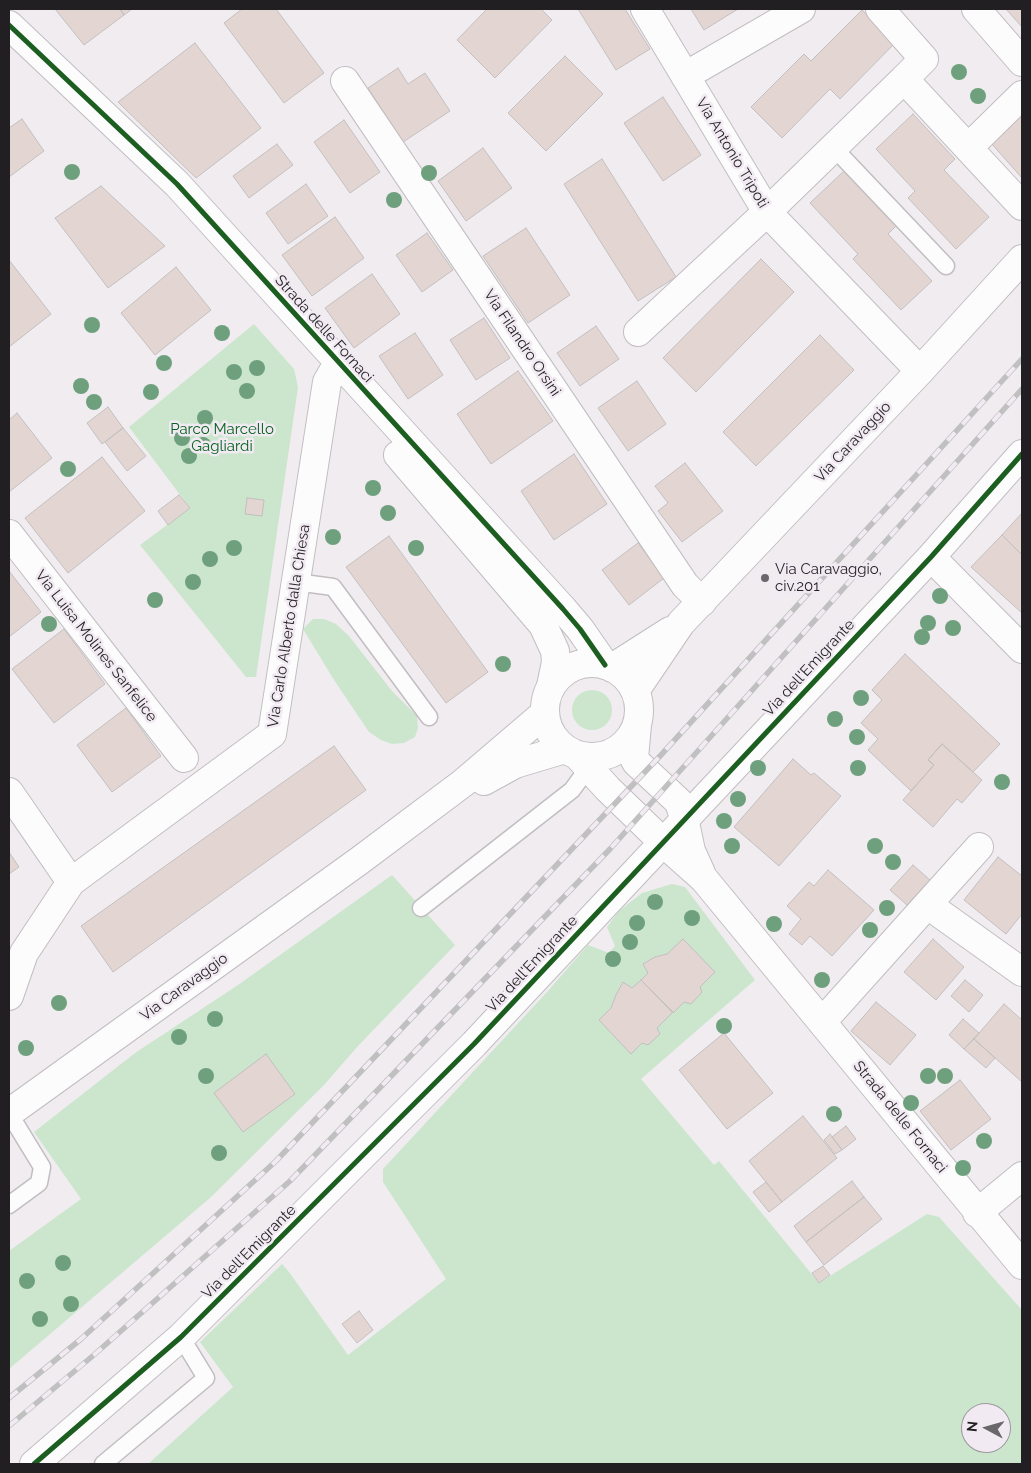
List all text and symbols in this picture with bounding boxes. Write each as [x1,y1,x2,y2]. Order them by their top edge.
street label: Via Antonio Tripoti [692,95,772,211]
street label: Strada delle Fornaci [271,271,377,387]
street label: Via Filandro Orsini [480,286,564,400]
street label: Via Caravaggio [811,398,895,486]
park label: Parco Marcello Gagliardi [170,420,274,455]
street label: Via Carlo Alberto dalla Chiesa [264,523,314,729]
place label: Via Caravaggio, civ.201 [775,560,882,595]
street label: Via Luisa Molines Sanfelice [31,567,161,725]
marker: Via Caravaggio, civ.201 [759,572,771,584]
street label: Via dell'Emigrante [760,616,858,720]
street label: Via dell'Emigrante [483,912,581,1016]
street label: Via Caravaggio [137,949,231,1025]
street label: Strada delle Fornaci [849,1057,951,1177]
street label: Via dell'Emigrante [198,1201,300,1303]
north arrow [961,1403,1011,1453]
text: N [964,1420,981,1433]

